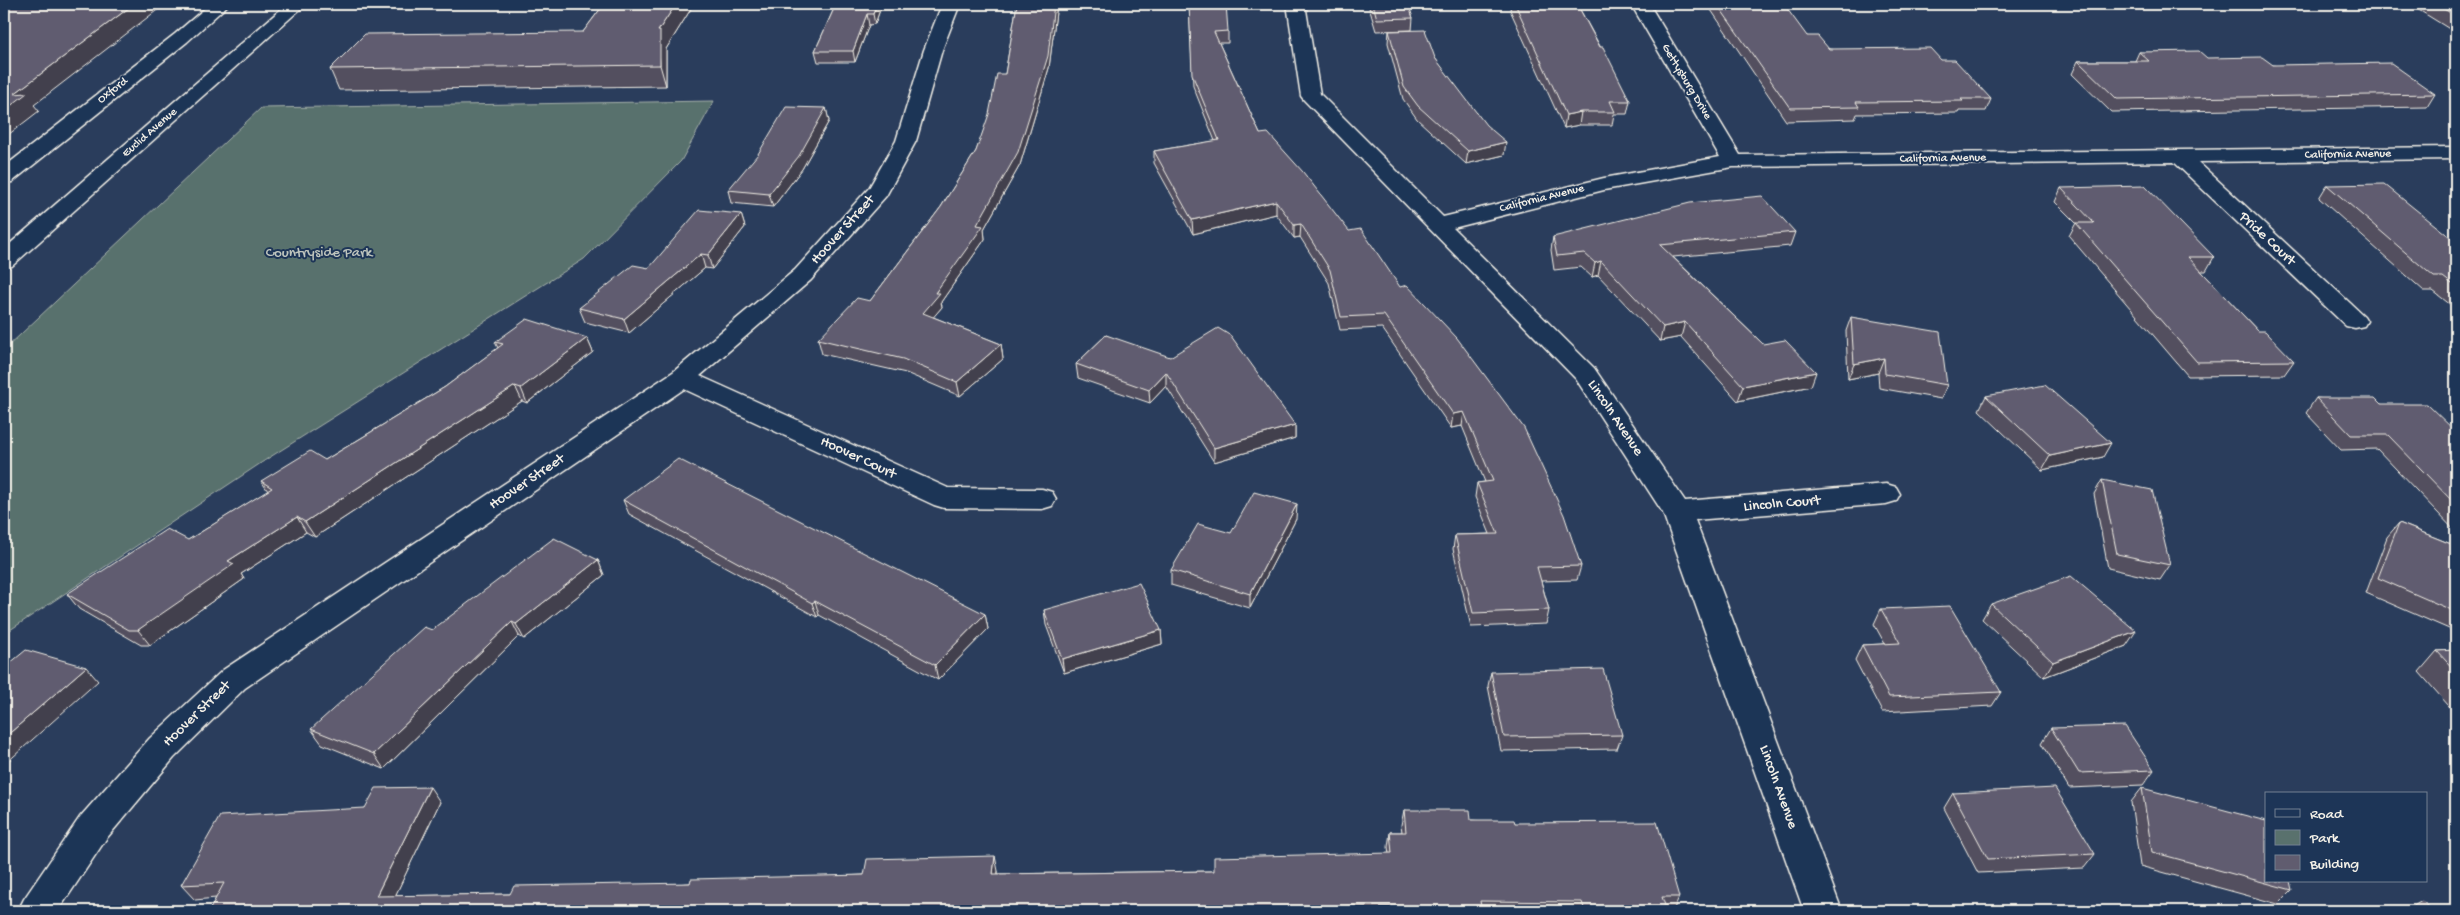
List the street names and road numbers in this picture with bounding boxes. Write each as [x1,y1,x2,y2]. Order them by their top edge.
street label: Gettysburg Drive [1658,42,1715,123]
street label: Oxford [95,74,132,107]
street label: Euclid Avenue [120,105,181,161]
street label: California Avenue [2305,147,2392,163]
street label: California Avenue [1900,151,1987,167]
street label: California Avenue [1498,182,1586,216]
street label: Hoover Street [807,190,880,268]
street label: Pride Court [2234,207,2301,271]
street label: Lincoln Avenue [1583,377,1647,460]
street label: Hoover Court [817,433,901,484]
street label: Hoover Street [486,449,570,514]
street label: Lincoln Court [1743,492,1823,516]
street label: Hoover Street [159,676,236,751]
street label: Lincoln Avenue [1755,743,1802,832]

